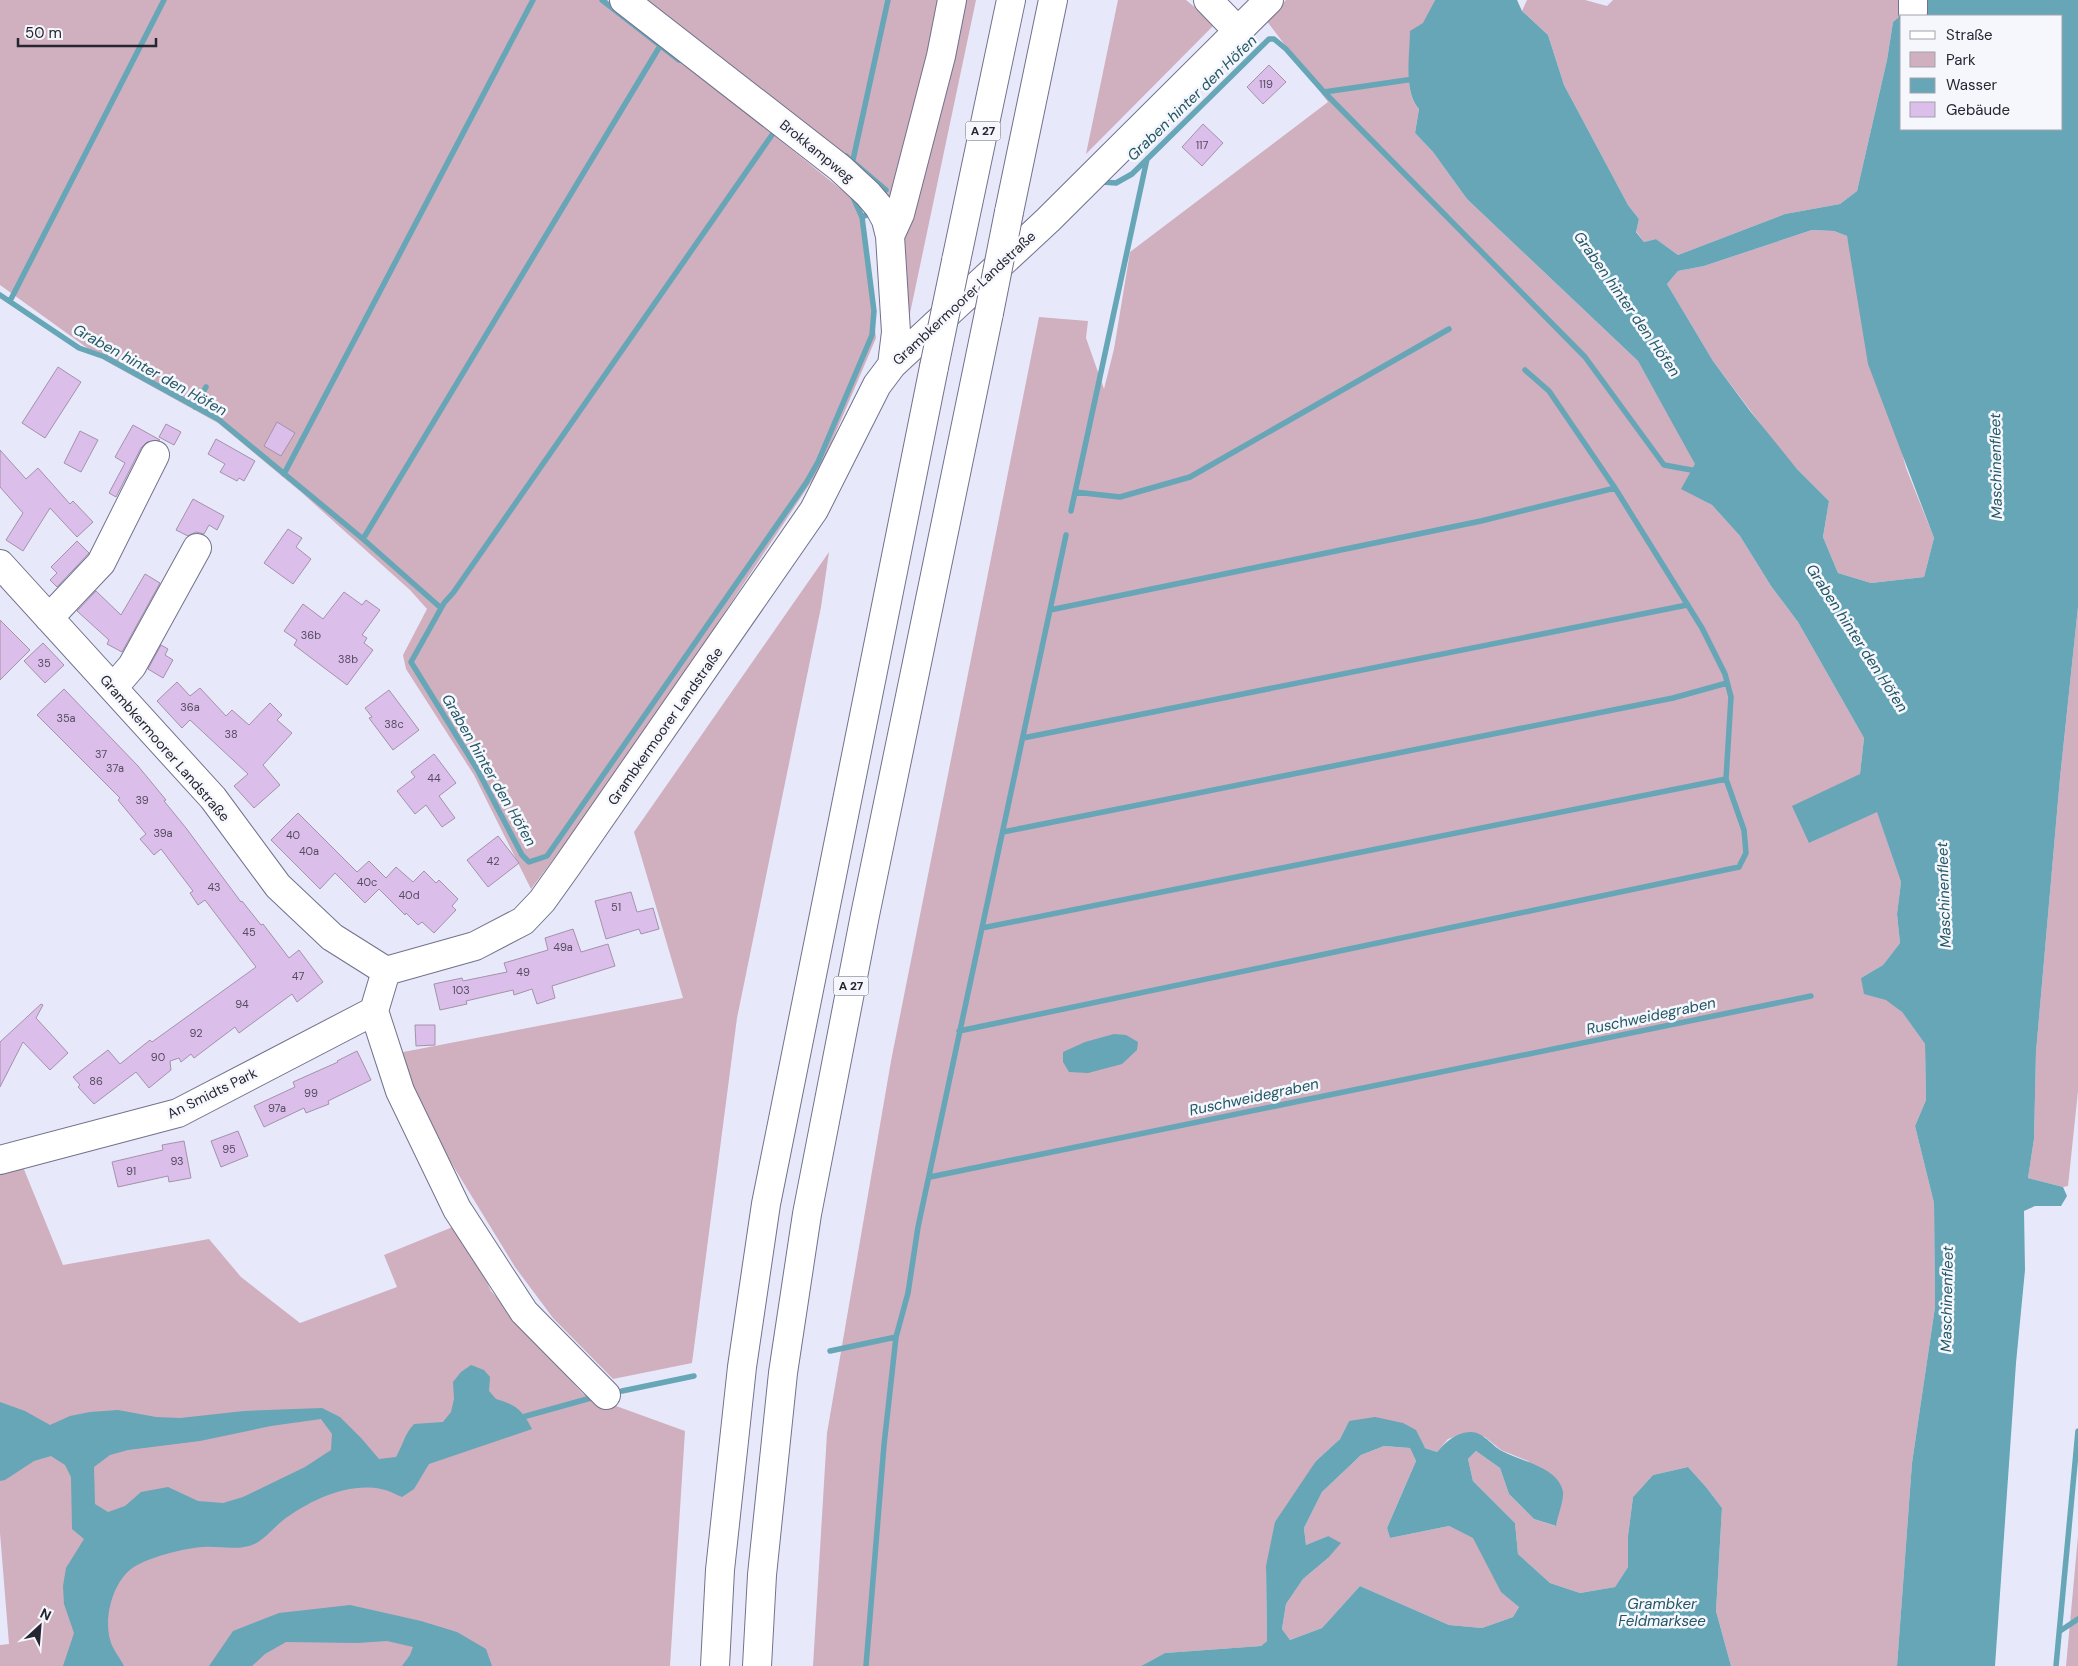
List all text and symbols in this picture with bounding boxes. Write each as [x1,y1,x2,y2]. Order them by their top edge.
scale bar [18,15,155,47]
legend [1900,15,2063,130]
text: 50 m [25,23,62,43]
text: Straße [1946,25,1993,45]
water label: Graben hinter den Höfen [1123,30,1261,165]
text: Park [1946,50,1976,70]
text: Wasser [1946,75,1998,95]
house number: 119 [1259,77,1273,91]
text: Gebäude [1946,100,2010,120]
street label: Brokkampweg [776,116,858,187]
road number: A 27 [966,122,1000,140]
house number: 117 [1196,138,1208,152]
street label: Grambkermoorer Landstraße [889,227,1039,369]
water label: Graben hinter den Höfen [1569,227,1685,381]
water label: Graben hinter den Höfen [70,319,231,421]
water label: Maschinenfleet [1985,413,2007,519]
water label: Graben hinter den Höfen [1802,560,1913,716]
house number: 36b [301,628,321,642]
street label: Grambkermoorer Landstraße [603,643,727,809]
house number: 38b [338,652,358,666]
house number: 35 [37,656,51,670]
street label: Grambkermoorer Landstraße [96,671,234,825]
water label: Graben hinter den Höfen [437,690,541,850]
house number: 36a [180,700,200,714]
house number: 35a [56,711,76,725]
house number: 38c [384,717,404,731]
house number: 38 [224,727,238,741]
house number: 37 [95,747,107,761]
house number: 37a [106,761,124,775]
house number: 44 [427,771,441,785]
house number: 39 [135,793,149,807]
house number: 39a [153,826,173,840]
house number: 40 [286,828,300,842]
water label: Maschinenfleet [1932,841,1956,948]
house number: 40a [299,844,319,858]
house number: 42 [486,854,500,868]
house number: 40c [357,875,377,889]
house number: 43 [207,880,221,894]
house number: 40d [398,888,420,902]
house number: 51 [611,900,621,914]
house number: 45 [242,925,256,939]
house number: 49a [553,940,573,954]
house number: 49 [516,965,530,979]
house number: 47 [292,969,304,983]
road number: A 27 [834,976,868,996]
house number: 103 [452,983,470,997]
water label: Ruschweidegraben [1584,992,1718,1039]
house number: 94 [235,997,249,1011]
house number: 92 [189,1026,203,1040]
house number: 90 [151,1050,165,1064]
street label: An Smidts Park [164,1063,260,1123]
water label: Ruschweidegraben [1187,1073,1321,1120]
house number: 86 [89,1074,103,1088]
house number: 99 [304,1086,318,1100]
house number: 97a [268,1101,286,1115]
house number: 95 [222,1142,236,1156]
house number: 93 [170,1154,184,1168]
house number: 91 [126,1164,136,1178]
water label: Maschinenfleet [1936,1246,1958,1352]
water label: Grambker Feldmarksee [1618,1594,1706,1631]
north arrow [15,1601,65,1651]
text: N [37,1604,54,1625]

